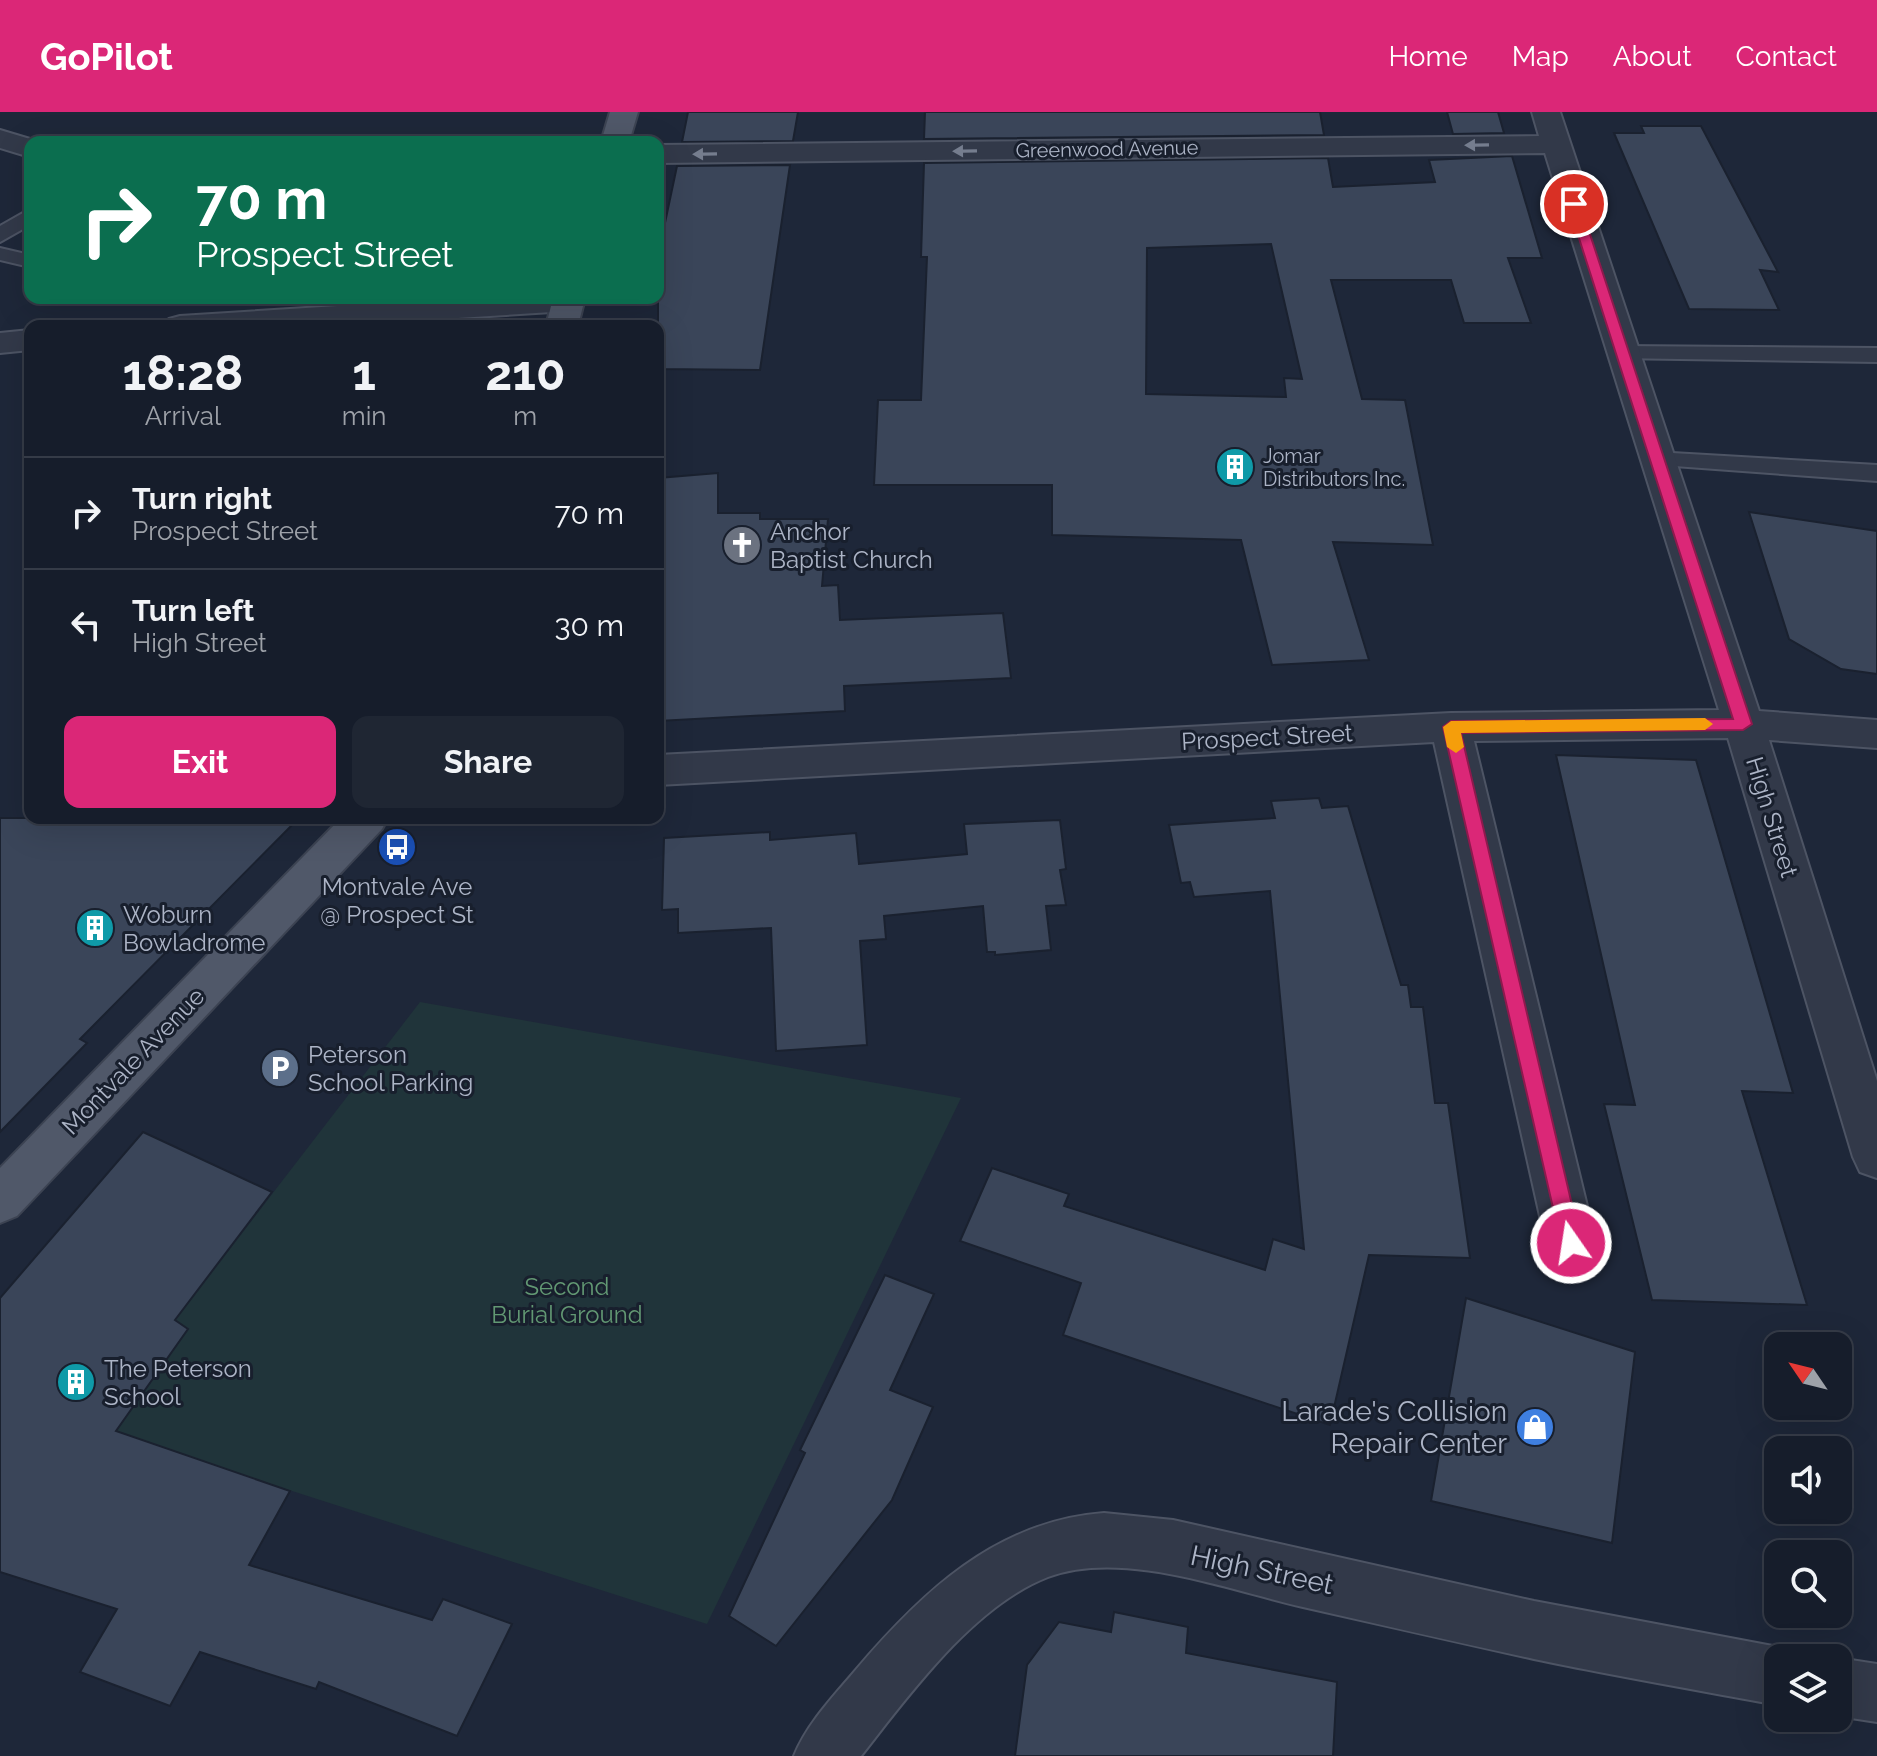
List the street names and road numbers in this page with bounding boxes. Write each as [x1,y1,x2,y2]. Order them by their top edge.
street label: Greenwood Avenue [1015,135,1199,163]
street label: Prospect Street [1181,718,1353,756]
street label: High Street [1740,753,1804,881]
street label: Montvale Avenue [56,982,210,1140]
street label: High Street [1188,1539,1337,1601]

